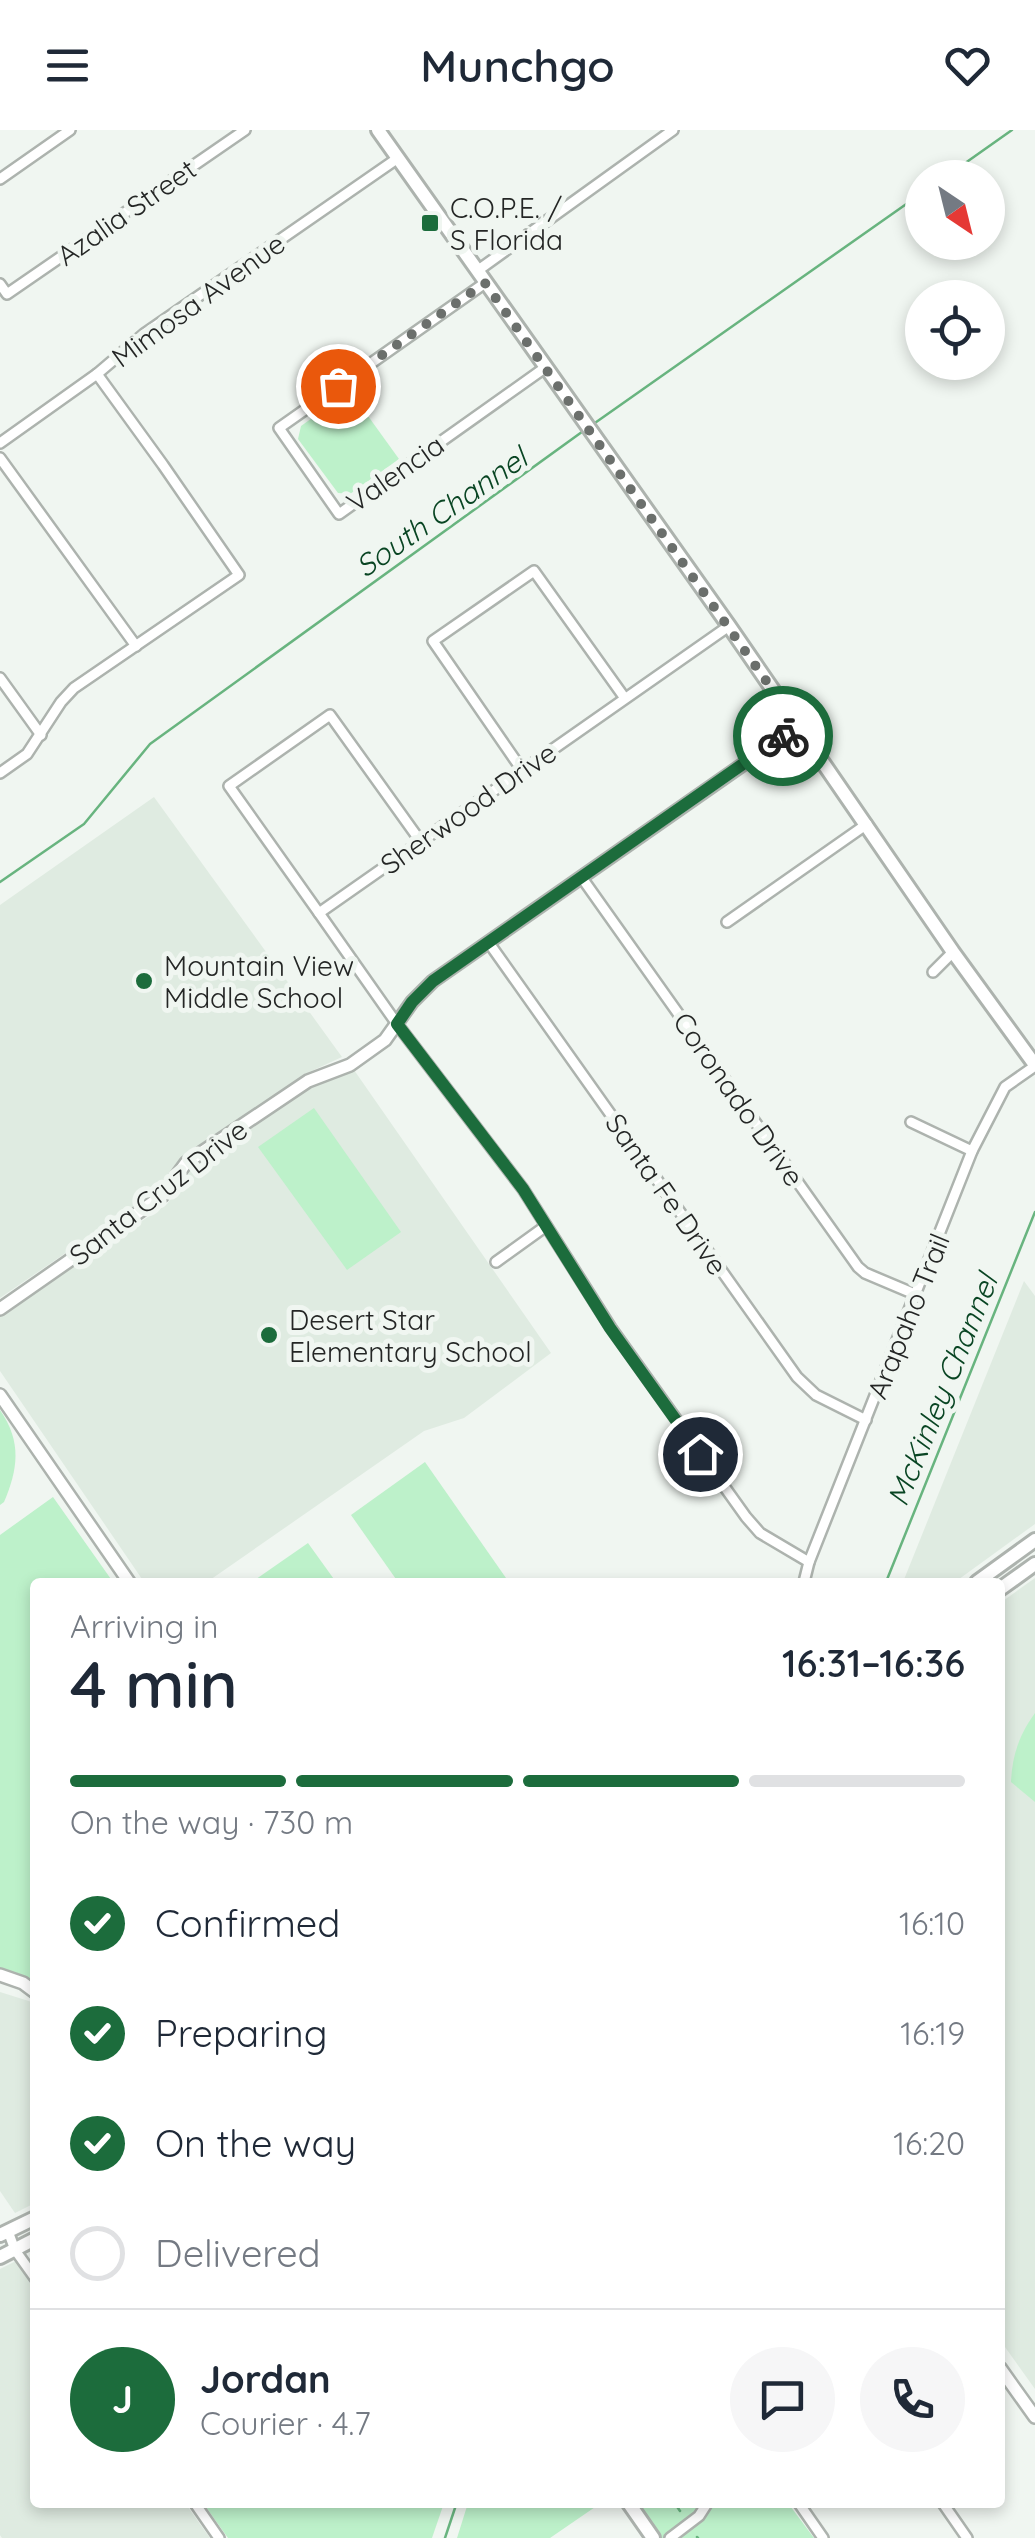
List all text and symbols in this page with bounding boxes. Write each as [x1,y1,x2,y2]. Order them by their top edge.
text: Munchgo [420,37,615,93]
icon: menu [40,38,95,93]
icon: heart [940,38,995,93]
street label: Azalia Street [50,151,202,273]
north arrow [905,160,1005,260]
map controls [905,160,1005,380]
place label: C.O.P.E. / S Florida [450,190,563,257]
marker: C.O.P.E. / S Florida [419,212,441,234]
street label: Mimosa Avenue [105,225,291,375]
button: locate [905,280,1005,380]
pin [296,344,381,429]
icon: bag [311,359,366,414]
street label: Valencia [340,427,450,519]
water label: South Channel [348,437,537,585]
courier [733,686,833,786]
icon: bike [756,709,811,764]
street label: Sherwood Drive [373,734,563,882]
place label: Mountain View Middle School [164,948,354,1015]
marker: Mountain View Middle School [133,970,155,992]
street label: Coronado Drive [666,1005,812,1193]
street label: Santa Fe Drive [598,1106,736,1282]
street label: Santa Cruz Drive [62,1112,254,1272]
street label: Arapaho Trail [859,1228,957,1404]
water label: McKinley Channel [878,1266,1007,1511]
place label: Desert Star Elementary School [289,1302,532,1369]
marker: Desert Star Elementary School [258,1324,280,1346]
pin [658,1412,743,1497]
icon: home [673,1427,728,1482]
text: Arriving in [70,1606,219,1646]
text: 16:31–16:36 [782,1639,965,1687]
text: 4 min [70,1643,238,1724]
text: On the way · 730 m [70,1802,353,1842]
icon: check [70,1896,125,1951]
text: Confirmed [155,1899,340,1947]
text: 16:10 [899,1903,965,1943]
icon: check [70,2006,125,2061]
text: Preparing [155,2009,327,2057]
text: 16:19 [900,2013,965,2053]
icon: check [70,2116,125,2171]
text: On the way [155,2119,356,2167]
text: 16:20 [893,2123,965,2163]
text: Delivered [155,2229,321,2277]
button: chat [730,2347,835,2452]
button: phone [860,2347,965,2452]
text: Jordan [200,2355,331,2403]
text: J [112,2375,133,2423]
text: Courier · 4.7 [200,2403,371,2443]

